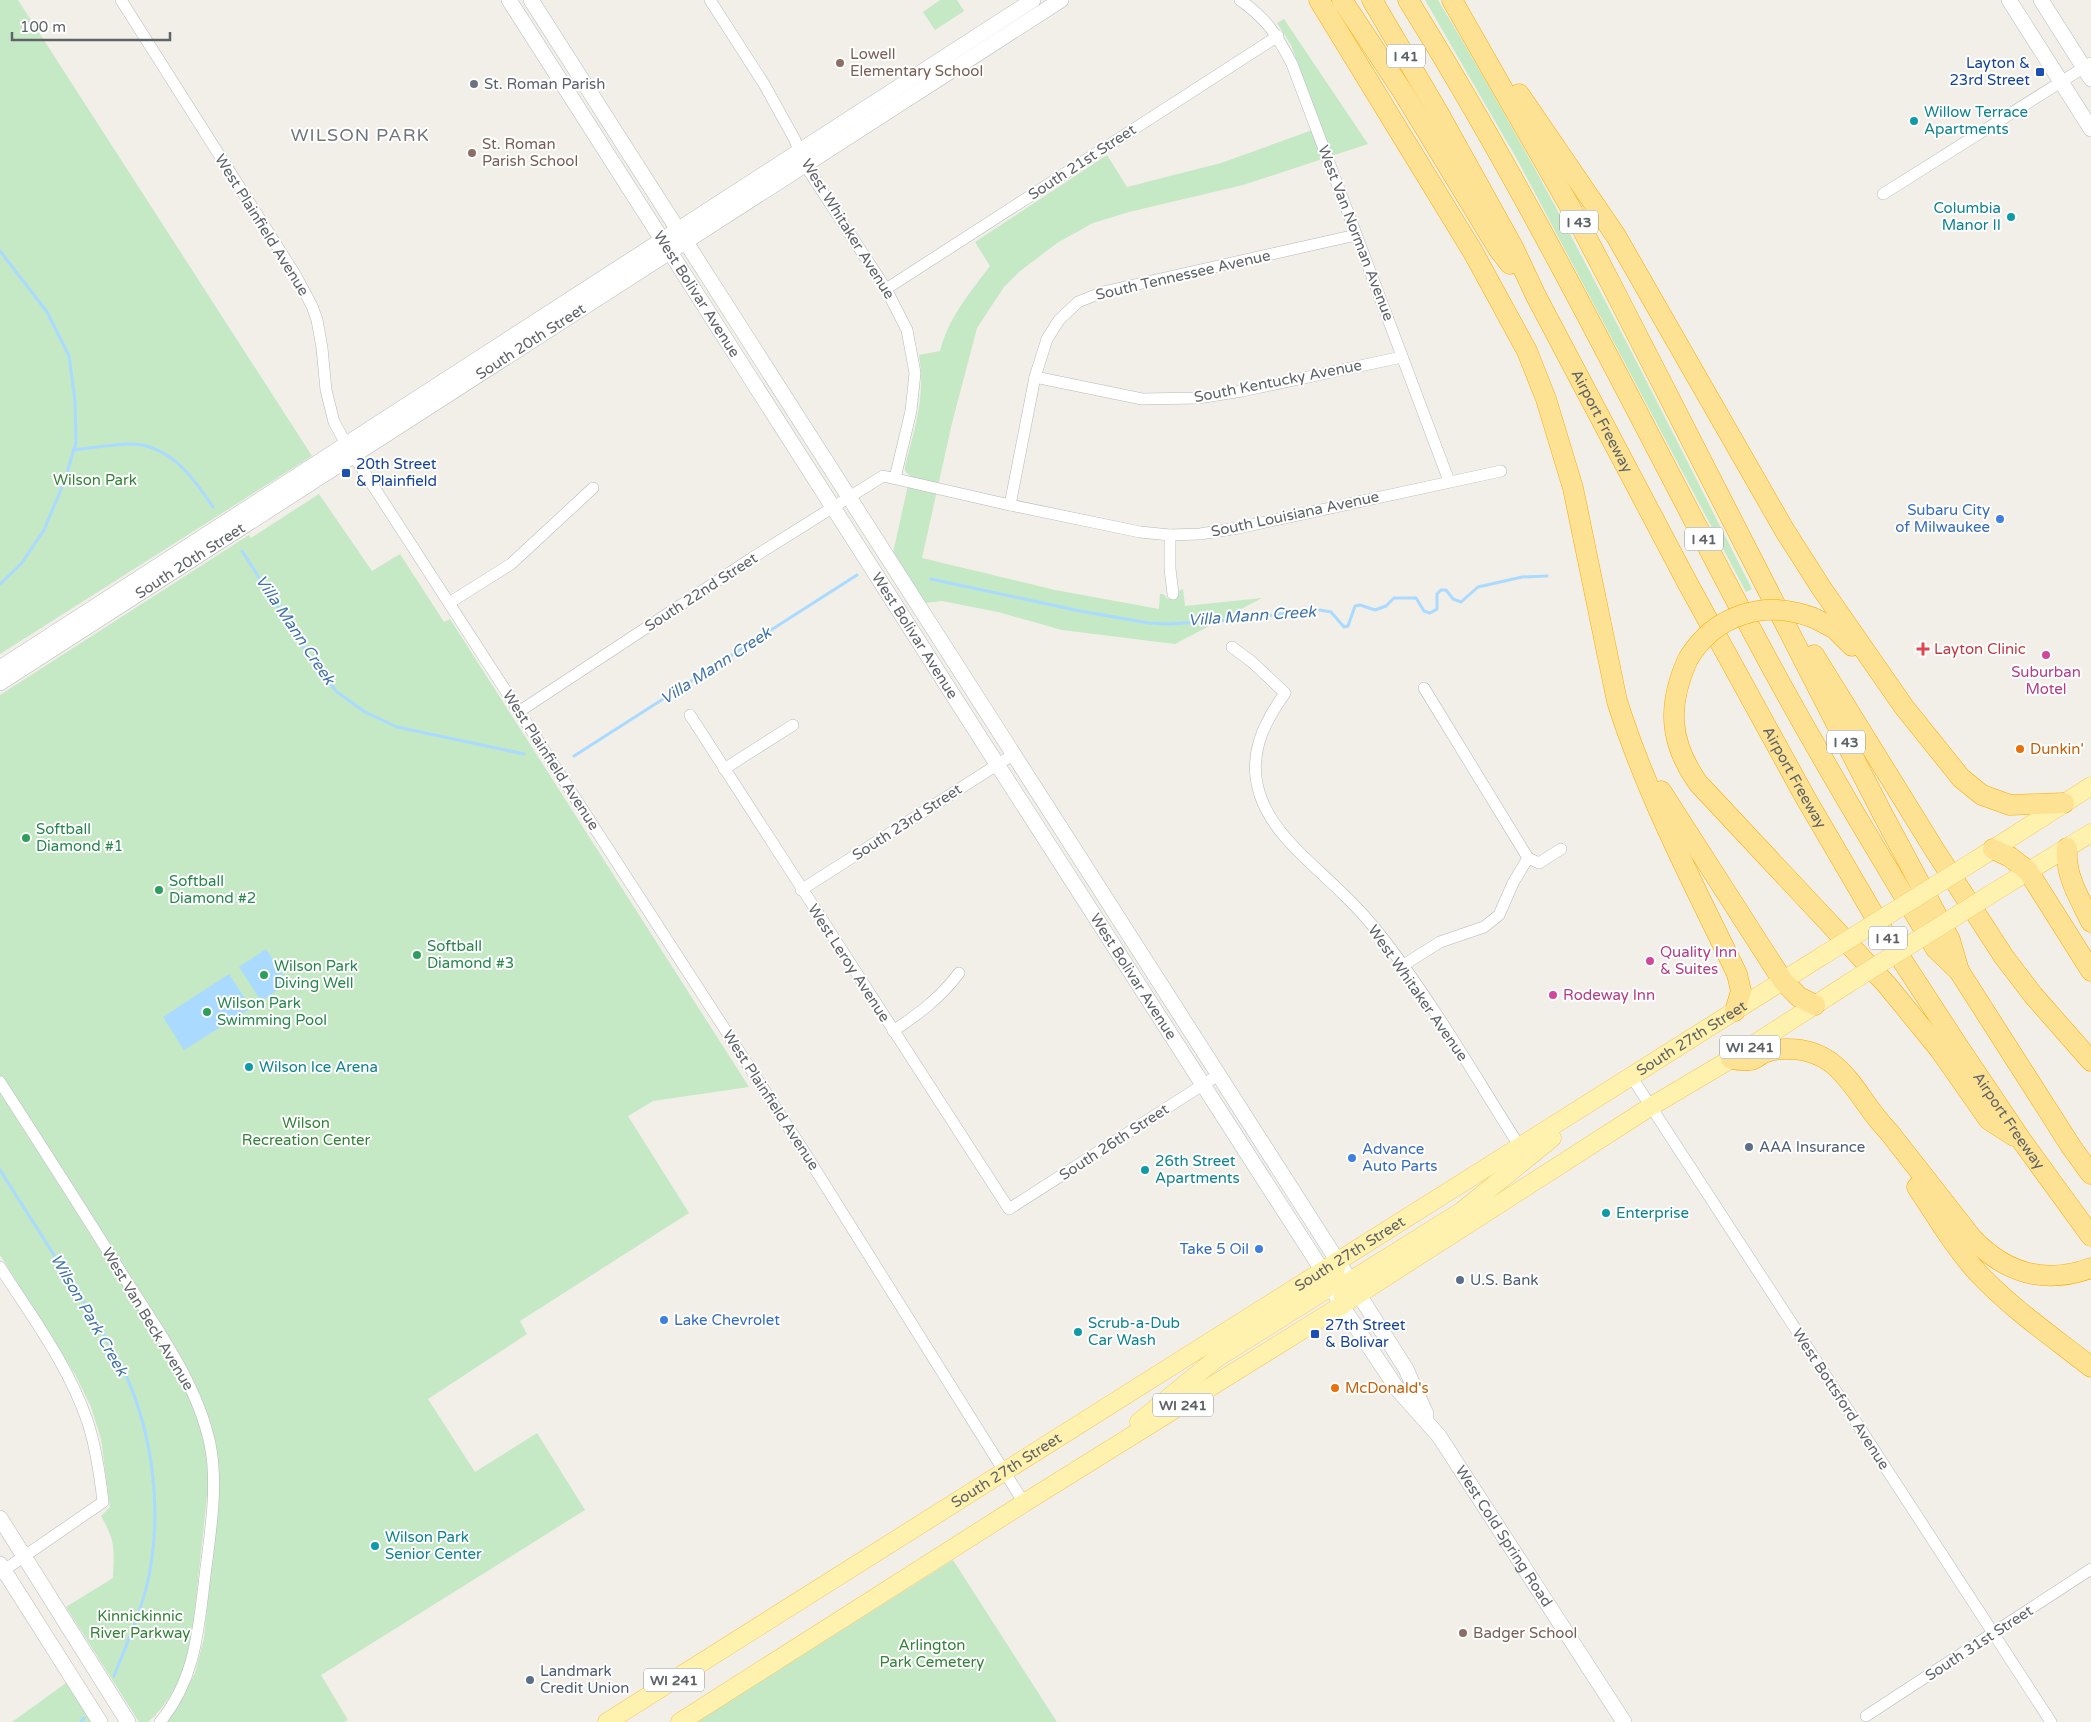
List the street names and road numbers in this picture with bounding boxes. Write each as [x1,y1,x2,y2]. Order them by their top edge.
road number: I 41 [1387,44,1425,68]
street label: South 21st Street [1025,120,1139,204]
street label: West Van Norman Avenue [1314,143,1398,323]
street label: West Plainfield Avenue [211,151,313,299]
street label: West Whitaker Avenue [797,156,899,302]
road number: I 43 [1560,210,1598,233]
street label: West Bolivar Avenue [650,228,744,361]
street label: South Tennessee Avenue [1094,246,1272,304]
street label: South 20th Street [472,299,589,383]
street label: South Kentucky Avenue [1193,356,1363,406]
street label: Airport Freeway [1567,367,1637,476]
street label: South Louisiana Avenue [1209,487,1381,541]
street label: South 20th Street [132,519,248,603]
road number: I 41 [1685,528,1723,550]
street label: South 22nd Street [641,549,761,635]
street label: West Bolivar Avenue [868,569,962,702]
street label: West Plainfield Avenue [499,687,603,833]
street label: Airport Freeway [1759,723,1830,832]
road number: I 43 [1827,730,1865,754]
street label: South 23rd Street [849,780,965,864]
street label: West Leroy Avenue [804,901,894,1025]
street label: West Bolivar Avenue [1086,910,1181,1043]
street label: West Whitaker Avenue [1364,922,1472,1064]
road number: I 41 [1869,926,1907,950]
street label: South 27th Street [1633,997,1750,1080]
street label: West Plainfield Avenue [719,1027,823,1173]
road number: WI 241 [1720,1036,1780,1058]
street label: Airport Freeway [1969,1069,2049,1173]
street label: South 26th Street [1056,1100,1172,1184]
street label: South 27th Street [1291,1212,1408,1295]
street label: West Van Beck Avenue [98,1244,198,1394]
street label: West Bottsford Avenue [1789,1325,1893,1473]
road number: WI 241 [1153,1394,1213,1416]
street label: South 27th Street [948,1429,1065,1512]
street label: West Cold Spring Road [1452,1462,1556,1610]
street label: South 31st Street [1922,1601,2036,1685]
road number: WI 241 [644,1668,704,1692]

